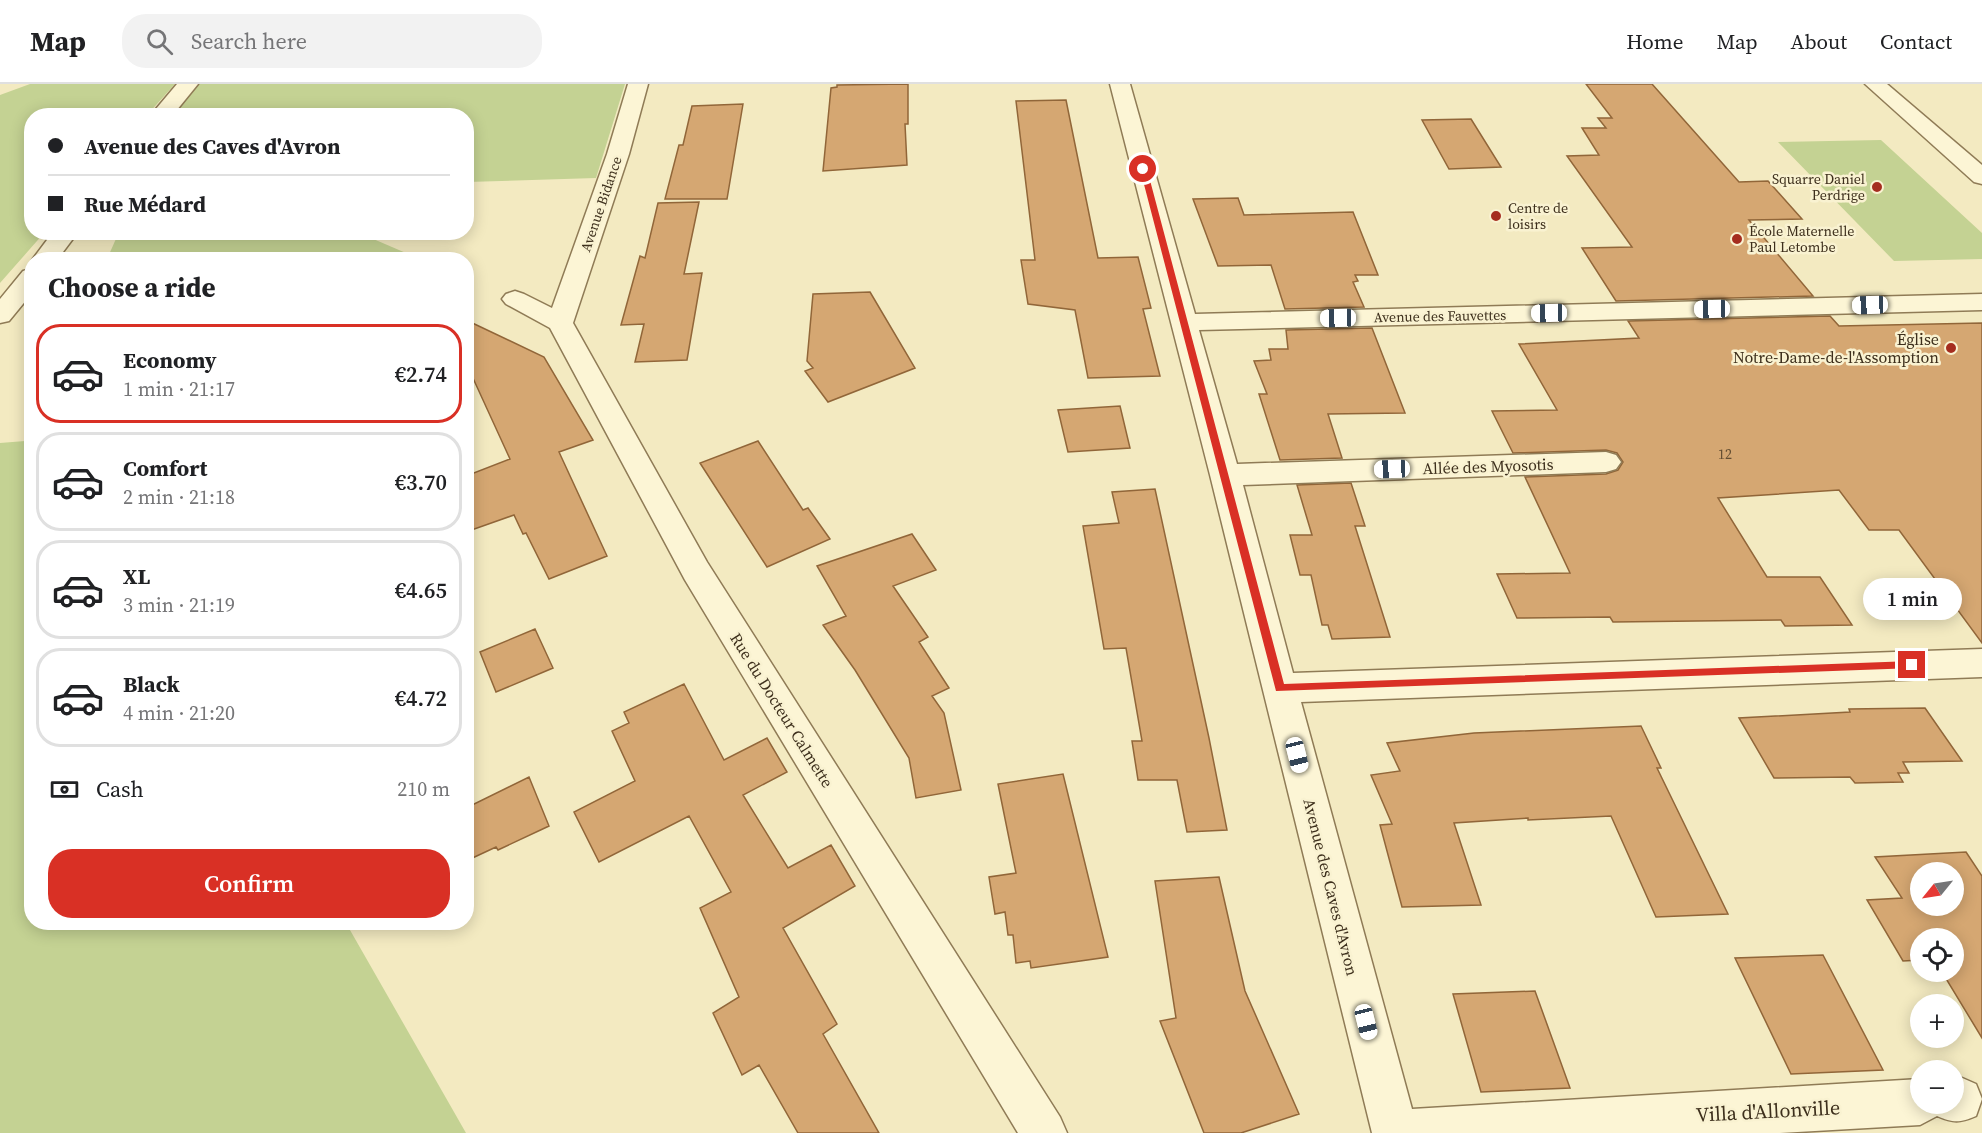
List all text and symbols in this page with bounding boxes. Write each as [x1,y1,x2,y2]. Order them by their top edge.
search box [122,14,542,68]
text: Map [30,22,86,60]
icon: search [143,25,176,58]
text: Search here [191,26,307,56]
text: Home [1626,27,1684,56]
text: Map [1717,27,1758,56]
text: About [1791,27,1847,56]
text: Contact [1880,27,1952,56]
text: Avenue des Caves d'Avron [84,131,341,161]
street label: Avenue Bidance [575,154,627,254]
route start [1129,155,1156,182]
place label: Squarre Daniel Perdrige [1772,169,1865,205]
marker: Squarre Daniel Perdrige [1870,180,1884,194]
text: Rue Médard [84,189,206,219]
place label: Centre de loisirs [1508,198,1568,234]
marker: Centre de loisirs [1489,209,1503,223]
place label: École Maternelle Paul Letombe [1749,221,1854,257]
marker: École Maternelle Paul Letombe [1730,232,1744,246]
text: Choose a ride [48,269,216,306]
car [1852,295,1888,315]
car [1694,300,1730,318]
car [1531,304,1567,322]
street label: Avenue des Fauvettes [1374,305,1506,327]
car [1320,309,1356,327]
place label: Église Notre-Dame-de-l'Assomption [1733,328,1939,368]
marker: Église Notre-Dame-de-l'Assomption [1944,341,1958,355]
text: Economy [123,345,217,375]
icon: car [51,347,105,401]
text: €2.74 [395,359,447,389]
text: 1 min · 21:17 [123,375,235,403]
house number: 12 [1718,444,1732,464]
text: Comfort [123,453,207,483]
street label: Allée des Myosotis [1422,453,1554,479]
icon: car [51,455,105,509]
car [1374,459,1410,479]
text: €3.70 [395,467,447,497]
text: 2 min · 21:18 [123,483,235,511]
text: XL [123,561,150,591]
icon: car [51,563,105,617]
text: €4.65 [395,575,447,605]
callout: 1 min [1862,578,1962,620]
text: 1 min [1887,585,1938,613]
text: 3 min · 21:19 [123,591,235,619]
street label: Rue du Docteur Calmette [725,628,839,792]
route end [1898,651,1925,678]
text: Black [123,669,180,699]
icon: car [51,671,105,725]
text: €4.72 [395,683,447,713]
text: 4 min · 21:20 [123,699,235,727]
car [1284,735,1310,775]
icon: cash [48,773,81,806]
text: Cash [96,774,144,804]
text: 210 m [397,775,450,803]
street label: Avenue des Caves d'Avron [1298,796,1364,978]
button: Confirm [48,849,450,918]
north arrow [1910,862,1964,916]
map controls [1910,862,1964,1114]
button: locate [1910,928,1964,982]
button: + [1910,994,1964,1048]
car [1353,1002,1379,1042]
button: − [1910,1060,1964,1114]
street label: Villa d'Allonville [1695,1093,1841,1129]

